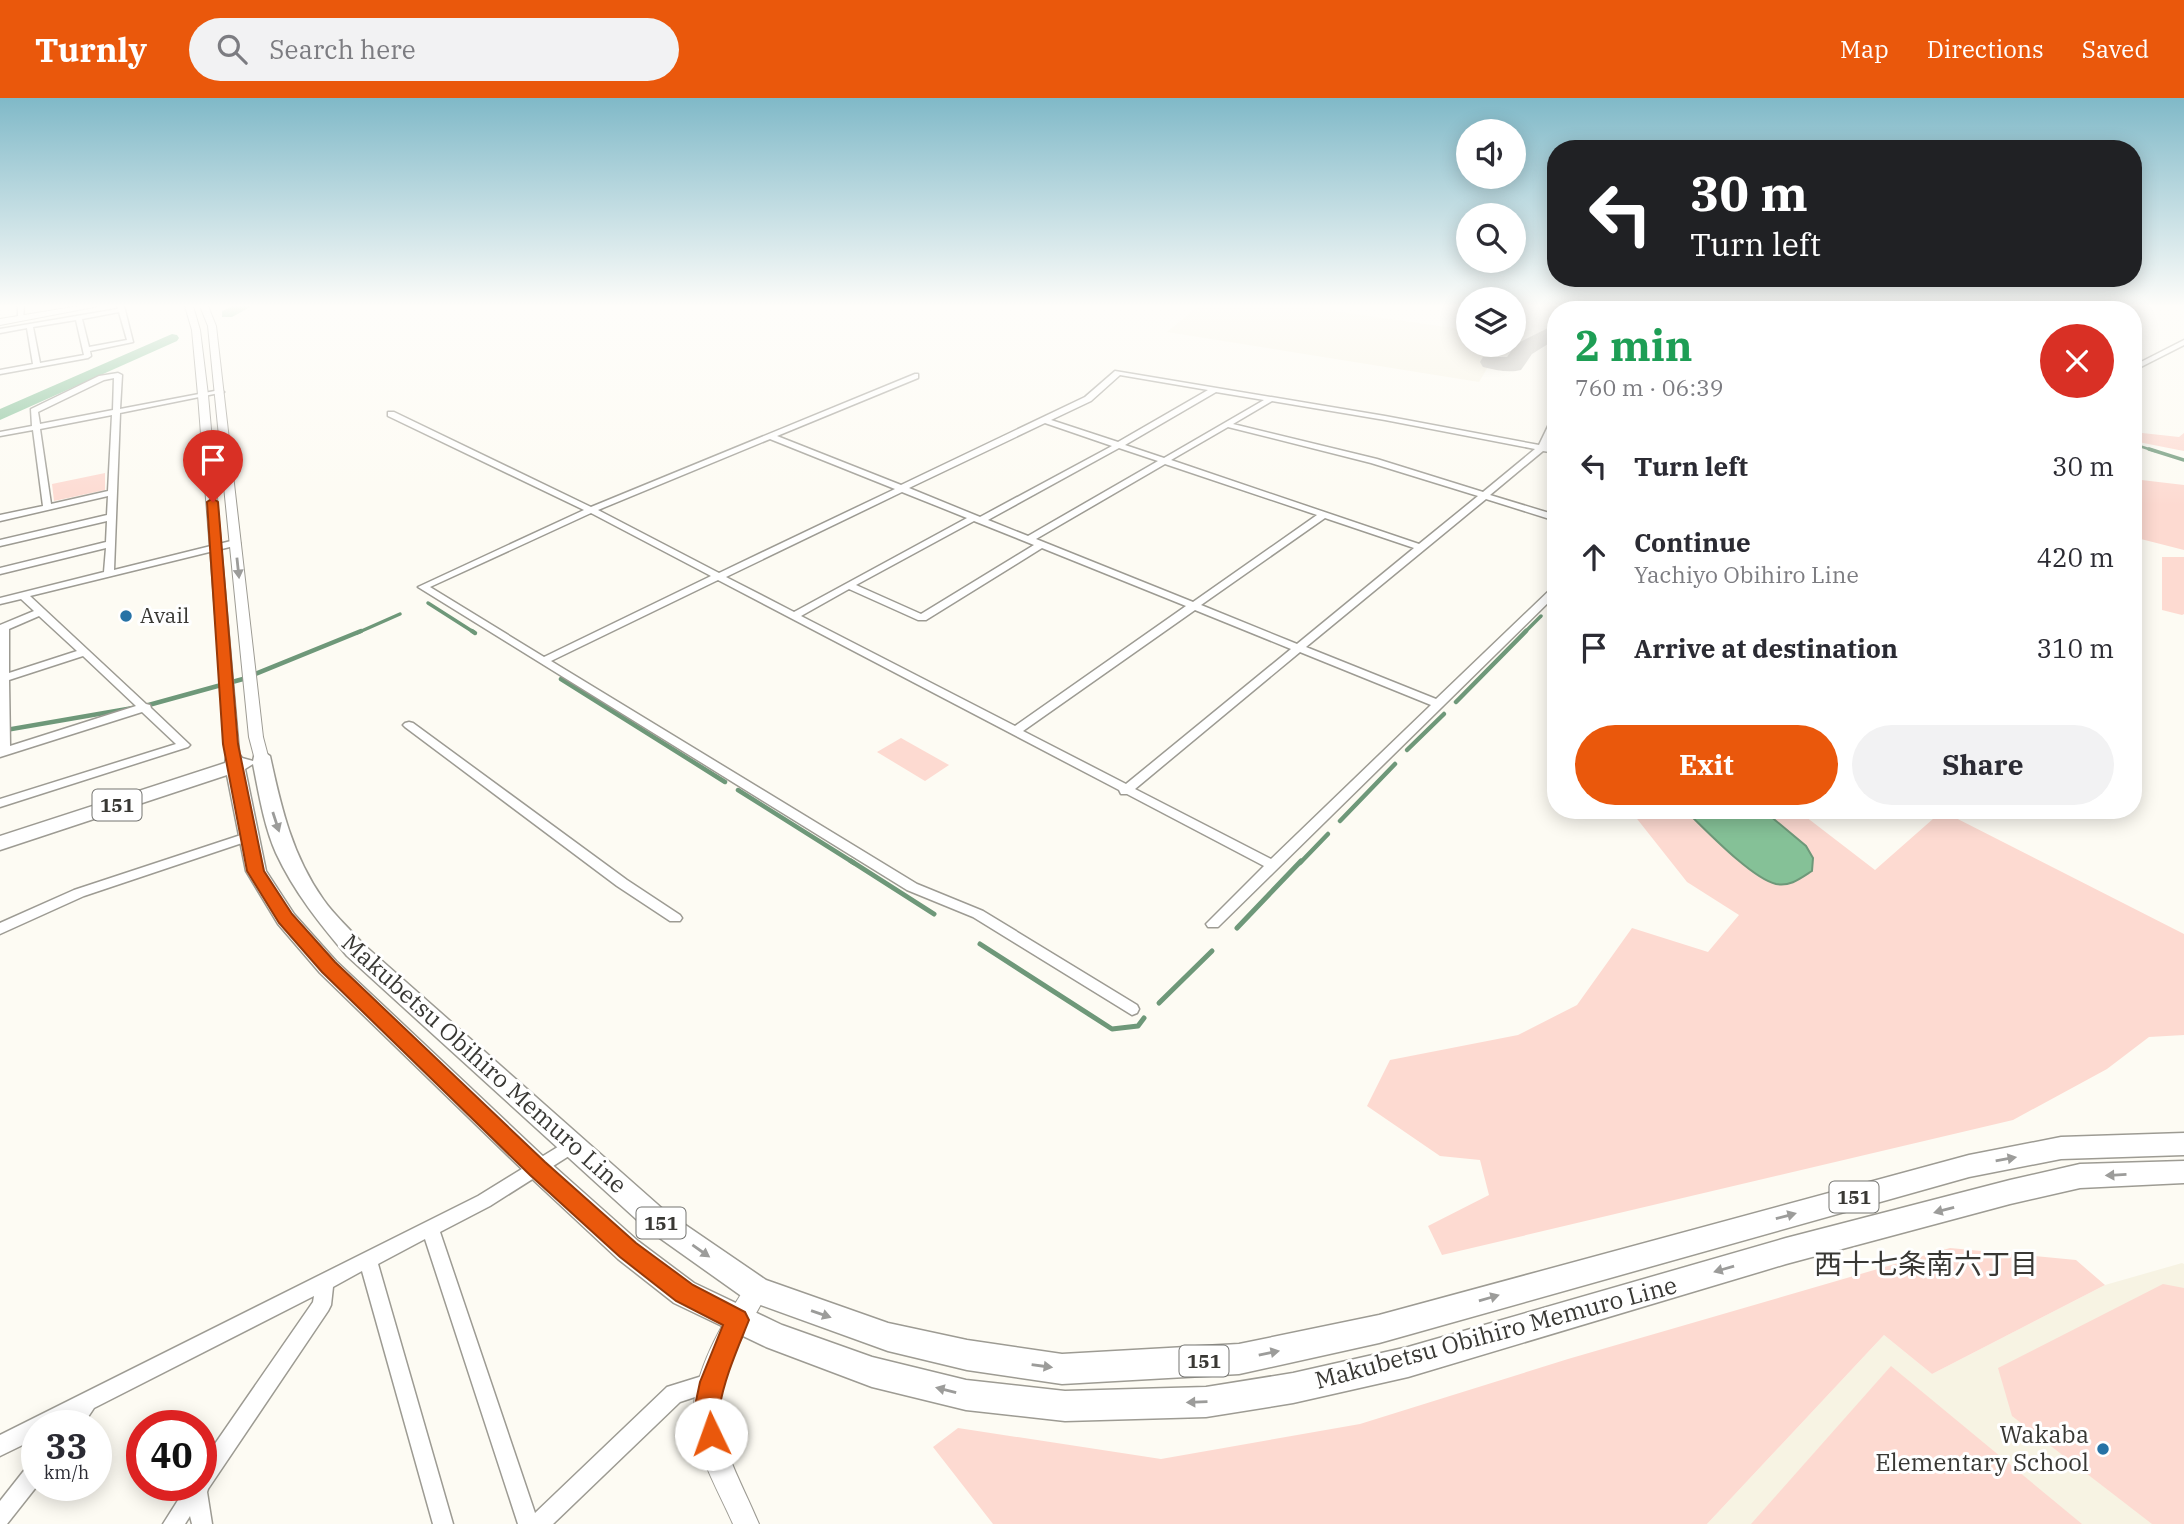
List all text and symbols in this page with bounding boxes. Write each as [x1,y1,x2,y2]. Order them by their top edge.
search box [189,18,679,81]
text: Turnly [35,28,147,71]
icon: search [213,30,251,68]
text: Search here [269,32,416,66]
text: Map [1840,33,1889,65]
text: Directions [1927,33,2044,65]
text: Saved [2082,33,2149,65]
map controls [1456,119,1526,357]
button: sound [1456,119,1526,189]
text: 30 m [1690,161,1808,224]
icon: left [1575,168,1666,259]
button: search [1456,203,1526,273]
text: Turn left [1690,223,1821,265]
button: layers [1456,287,1526,357]
text: 2 min [1575,318,1693,373]
button: close [2040,324,2114,398]
text: 760 m · 06:39 [1575,372,1724,402]
pin [183,430,243,502]
icon: arrive [194,441,232,479]
icon: left [1575,447,1613,485]
text: Turn left [1634,449,1748,483]
text: 30 m [2052,449,2114,483]
text: Continue [1634,525,1751,559]
icon: ahead [1575,538,1613,576]
text: 420 m [2036,540,2114,574]
one-way arrow [233,557,244,579]
text: Yachiyo Obihiro Line [1634,559,1859,589]
place label: Avail [140,601,189,629]
marker: Avail [118,608,134,624]
icon: arrive [1575,629,1613,667]
text: Arrive at destination [1634,631,1898,665]
text: 310 m [2036,631,2114,665]
button: Exit [1575,725,1838,805]
button: Share [1852,725,2114,805]
road number: 151 [92,790,142,820]
one-way arrow [271,812,281,833]
street label: Makubetsu Obihiro Memuro Line [335,926,634,1200]
one-way arrow [1995,1153,2017,1164]
one-way arrow [2105,1169,2127,1180]
road number: 151 [1829,1182,1878,1212]
one-way arrow [1932,1205,1954,1216]
road number: 151 [636,1208,686,1238]
one-way arrow [1775,1210,1797,1221]
one-way arrow [692,1244,710,1258]
district label: 西十七条南六丁目 [1814,1245,2038,1282]
one-way arrow [1713,1265,1734,1275]
street label: Makubetsu Obihiro Memuro Line [1311,1268,1680,1396]
one-way arrow [1479,1293,1500,1303]
one-way arrow [811,1309,832,1320]
road number: 151 [1180,1345,1228,1376]
one-way arrow [1258,1347,1280,1358]
one-way arrow [1031,1361,1053,1372]
one-way arrow [935,1384,957,1395]
position arrow [674,1397,748,1471]
one-way arrow [1185,1397,1207,1408]
speed limit sign: 40 [126,1410,217,1501]
place label: Wakaba Elementary School [1875,1418,2089,1478]
text: 33 [45,1423,88,1469]
marker: Wakaba Elementary School [2095,1441,2111,1457]
text: km/h [44,1461,89,1484]

